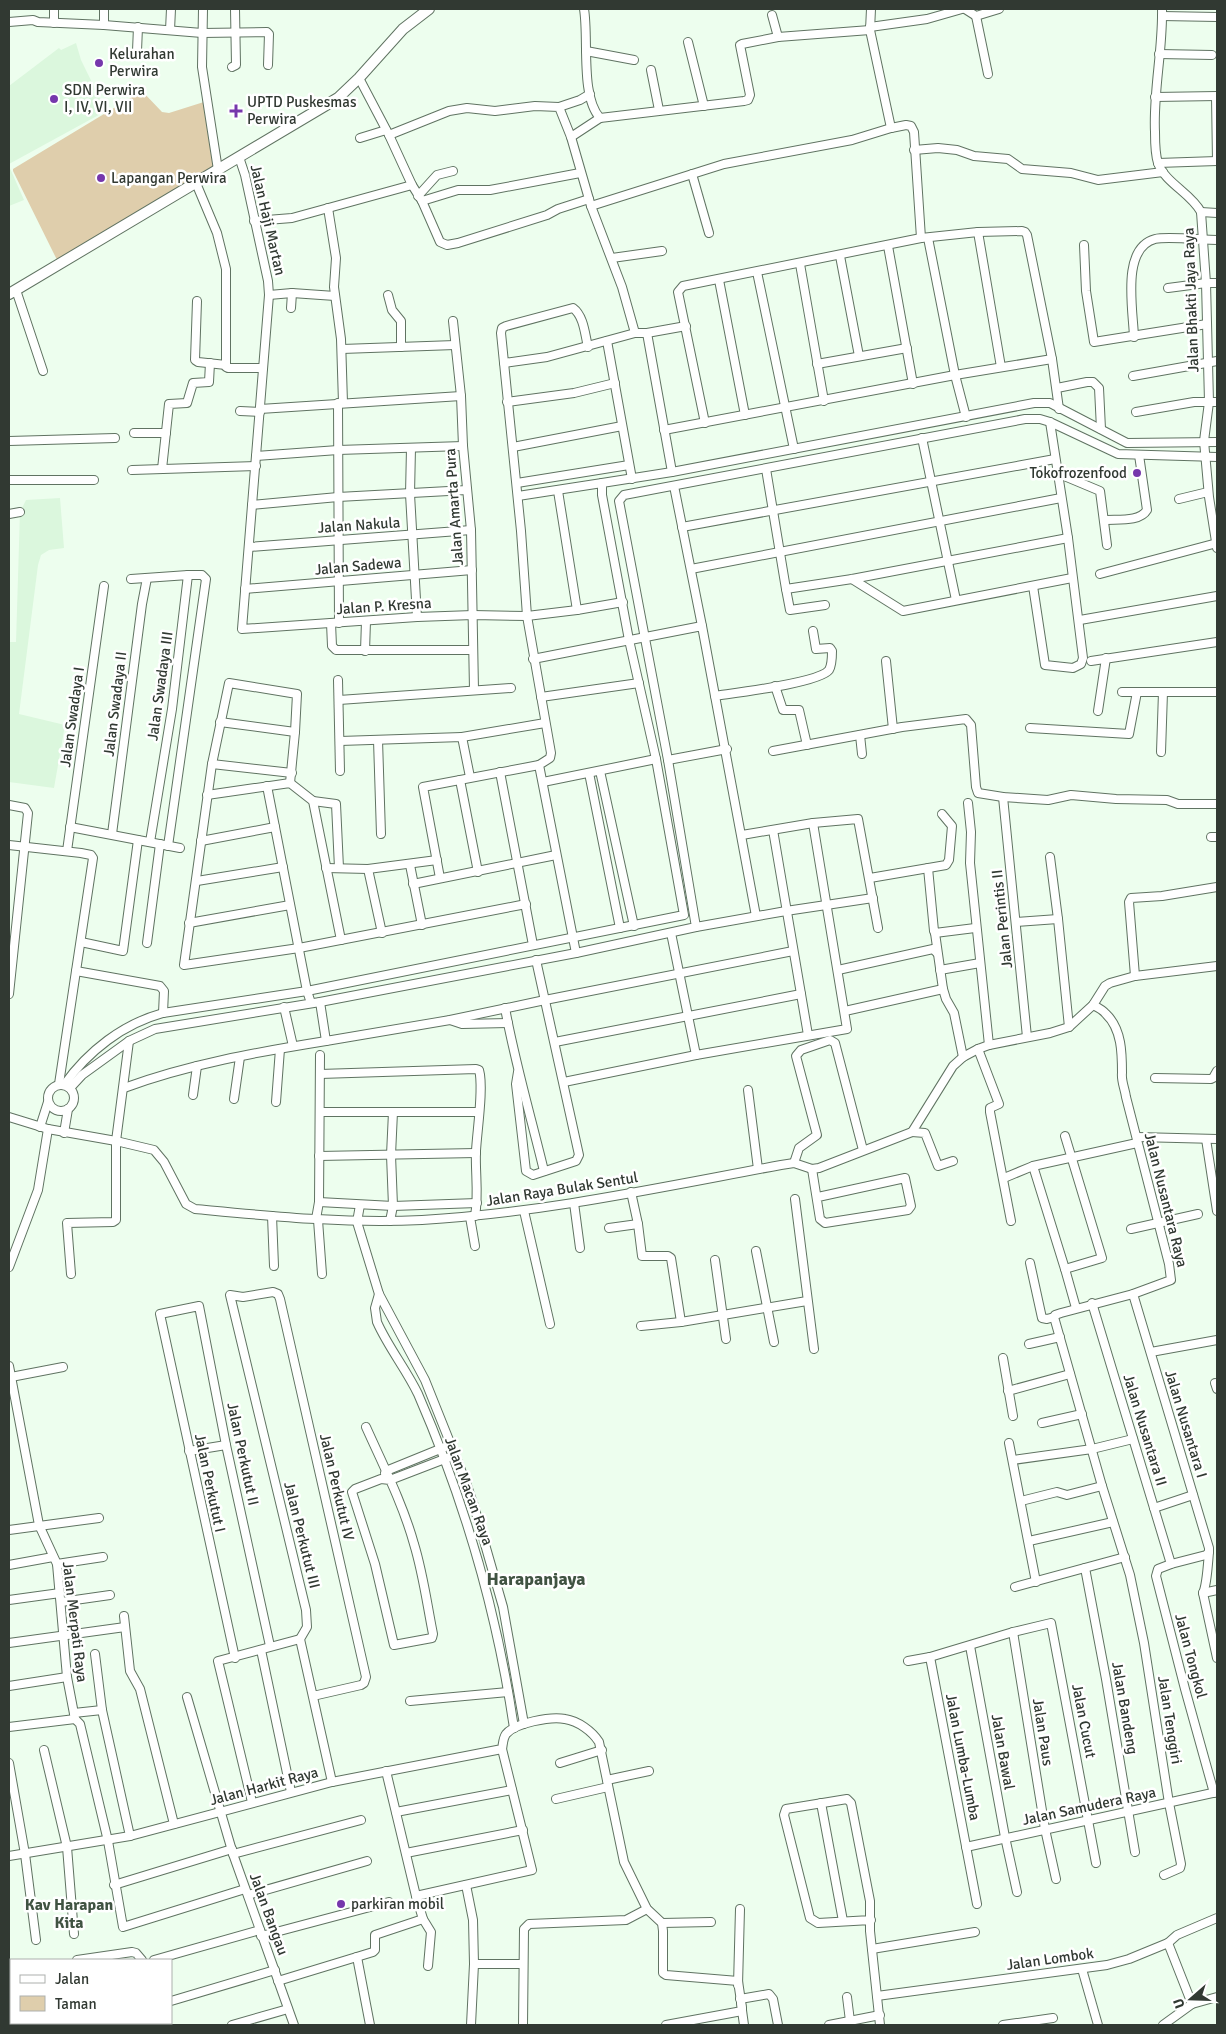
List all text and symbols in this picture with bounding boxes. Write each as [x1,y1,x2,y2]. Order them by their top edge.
place label: Kelurahan Perwira [109,45,175,80]
marker: Kelurahan Perwira [93,57,105,69]
place label: SDN Perwira I, IV, VI, VII [64,81,145,116]
marker: SDN Perwira I, IV, VI, VII [48,93,60,105]
place label: UPTD Puskesmas Perwira [247,93,357,128]
marker: UPTD Puskesmas Perwira [229,104,243,118]
street label: Jalan Haji Martan [246,163,290,277]
place label: Lapangan Perwira [111,169,227,187]
marker: Lapangan Perwira [95,172,107,184]
street label: Jalan Bhakti Jaya Raya [1179,227,1203,373]
street label: Jalan Amarta Pura [441,448,467,566]
place label: Tokofrozenfood [1029,464,1127,482]
marker: Tokofrozenfood [1131,467,1143,479]
street label: Jalan Nakula [317,513,401,537]
street label: Jalan Sadewa [314,553,402,579]
street label: Jalan P. Kresna [336,594,432,618]
street label: Jalan Swadaya III [143,630,177,742]
street label: Jalan Swadaya II [100,650,130,758]
street label: Jalan Swadaya I [56,666,88,768]
street label: Jalan Perintis II [988,869,1016,969]
street label: Jalan Nusantara Raya [1141,1131,1191,1269]
street label: Jalan Raya Bulak Sentul [485,1168,639,1210]
street label: Jalan Nusantara I [1161,1368,1211,1480]
street label: Jalan Nusantara II [1119,1372,1171,1488]
street label: Jalan Perkutut II [223,1401,263,1507]
street label: Jalan Perkutut I [191,1432,229,1534]
street label: Jalan Perkutut IV [316,1432,358,1543]
street label: Jalan Macan Raya [441,1434,497,1548]
street label: Jalan Perkutut III [280,1480,324,1590]
street label: Jalan Merpati Raya [59,1561,91,1683]
district label: Harapanjaya [486,1568,586,1590]
street label: Jalan Tongkol [1171,1612,1211,1700]
street label: Jalan Bandeng [1108,1660,1142,1756]
street label: Jalan Tenggiri [1154,1675,1186,1765]
street label: Jalan Cucut [1068,1682,1100,1760]
street label: Jalan Lumba-Lumba [942,1692,984,1822]
street label: Jalan Paus [1029,1697,1057,1767]
street label: Jalan Bawal [987,1713,1019,1791]
street label: Jalan Harkit Raya [208,1763,320,1809]
street label: Jalan Samudera Raya [1021,1783,1157,1829]
street label: Jalan Bangau [246,1870,292,1958]
district label: Kav Harapan Kita [25,1895,113,1933]
place label: parkiran mobil [351,1895,444,1913]
marker: parkiran mobil [335,1898,347,1910]
street label: Jalan Lombok [1005,1944,1095,1974]
legend [10,1959,172,2024]
text: Jalan [55,1970,89,1988]
north arrow [1166,1974,1216,2024]
text: Taman [55,1995,97,2013]
text: U [1170,1996,1189,2011]

